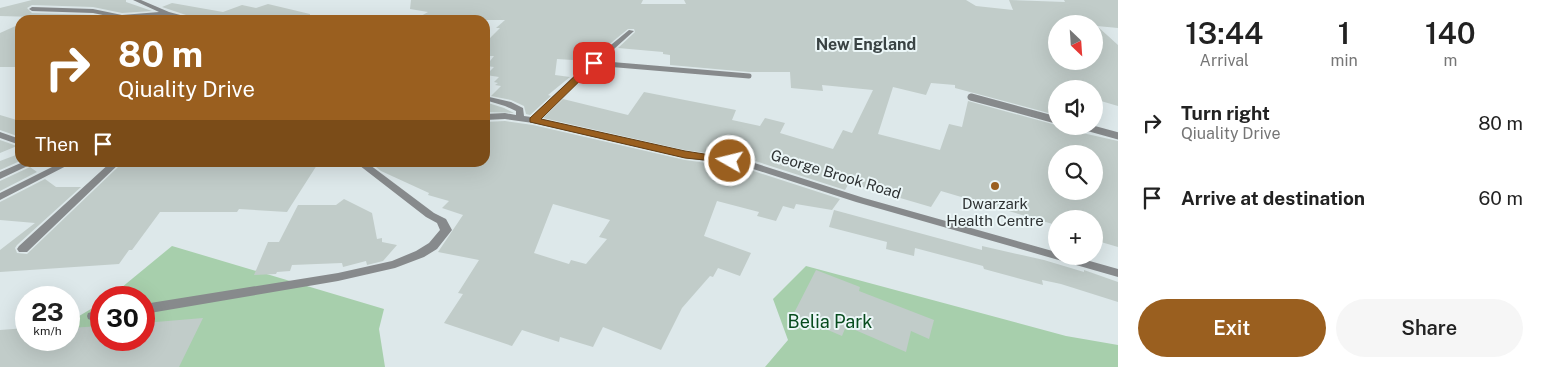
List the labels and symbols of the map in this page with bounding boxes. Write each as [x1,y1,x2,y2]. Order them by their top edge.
north arrow [1048,15,1102,70]
district label: New England [816,35,916,54]
pin [573,42,615,84]
position arrow [703,134,755,186]
street label: George Brook Road [769,146,903,202]
marker: Dwarzark Health Centre [989,180,1001,192]
place label: Dwarzark Health Centre [946,195,1044,229]
speed limit sign: 30 [90,286,155,351]
park label: Belia Park [788,311,872,332]

